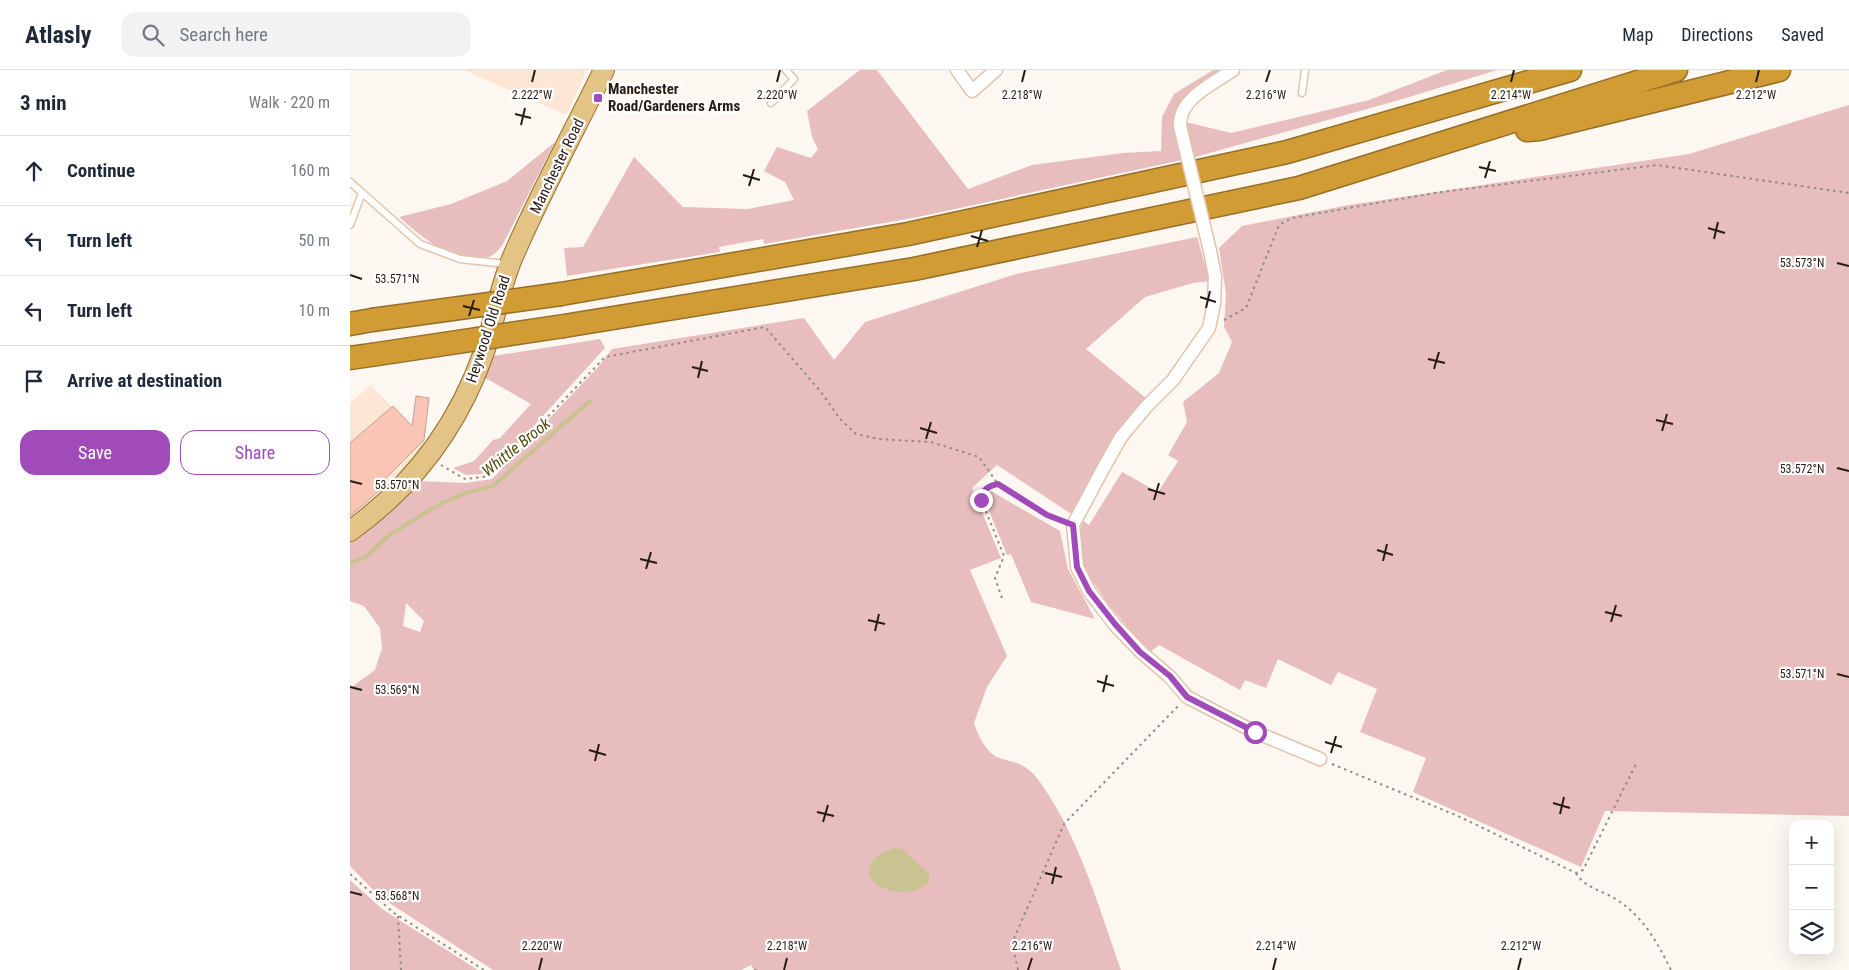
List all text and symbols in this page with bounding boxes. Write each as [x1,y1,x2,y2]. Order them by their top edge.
search box [121,12,471,57]
text: Atlasly [25,21,91,49]
icon: search [139,21,167,49]
text: Search here [179,23,268,46]
text: Map [1622,24,1653,45]
text: Directions [1681,24,1753,45]
text: Saved [1781,24,1824,45]
place label: Manchester Road/Gardeners Arms [608,80,740,115]
text: 2.222°W [512,88,552,102]
text: 2.220°W [757,88,797,102]
text: 2.218°W [1002,88,1042,102]
text: 2.216°W [1246,88,1286,102]
text: 2.214°W [1491,88,1531,102]
text: 2.212°W [1736,88,1776,102]
text: 3 min [20,91,67,115]
marker: Manchester Road/Gardeners Arms [592,92,604,104]
text: Walk · 220 m [249,93,330,112]
street label: Manchester Road [526,116,588,216]
icon: ahead [20,157,48,185]
text: Continue [67,159,135,182]
text: 160 m [291,161,330,180]
icon: left [20,227,48,255]
text: Turn left [67,229,132,252]
text: 50 m [298,231,330,250]
text: 53.573°N [1780,256,1824,270]
text: 53.571°N [375,272,419,286]
street label: Heywood Old Road [462,273,514,385]
icon: left [20,297,48,325]
text: Turn left [67,299,132,322]
text: 10 m [298,301,330,320]
icon: arrive [20,367,48,395]
text: Arrive at destination [67,369,222,392]
water label: Whittle Brook [478,413,555,480]
button: Save [20,430,170,475]
button: Share [180,430,330,475]
text: 53.572°N [1780,462,1824,476]
text: 53.570°N [375,478,419,492]
route end [970,489,993,512]
text: 53.571°N [1780,667,1824,681]
text: 53.569°N [375,683,419,697]
route start [1244,721,1267,744]
map controls [1789,820,1834,955]
button: + [1789,820,1834,865]
button: − [1789,865,1834,910]
text: 53.568°N [375,889,419,903]
button: layers [1789,910,1834,955]
text: 2.220°W [522,939,562,953]
text: 2.218°W [767,939,807,953]
text: 2.216°W [1012,939,1052,953]
text: 2.214°W [1256,939,1296,953]
text: 2.212°W [1501,939,1541,953]

